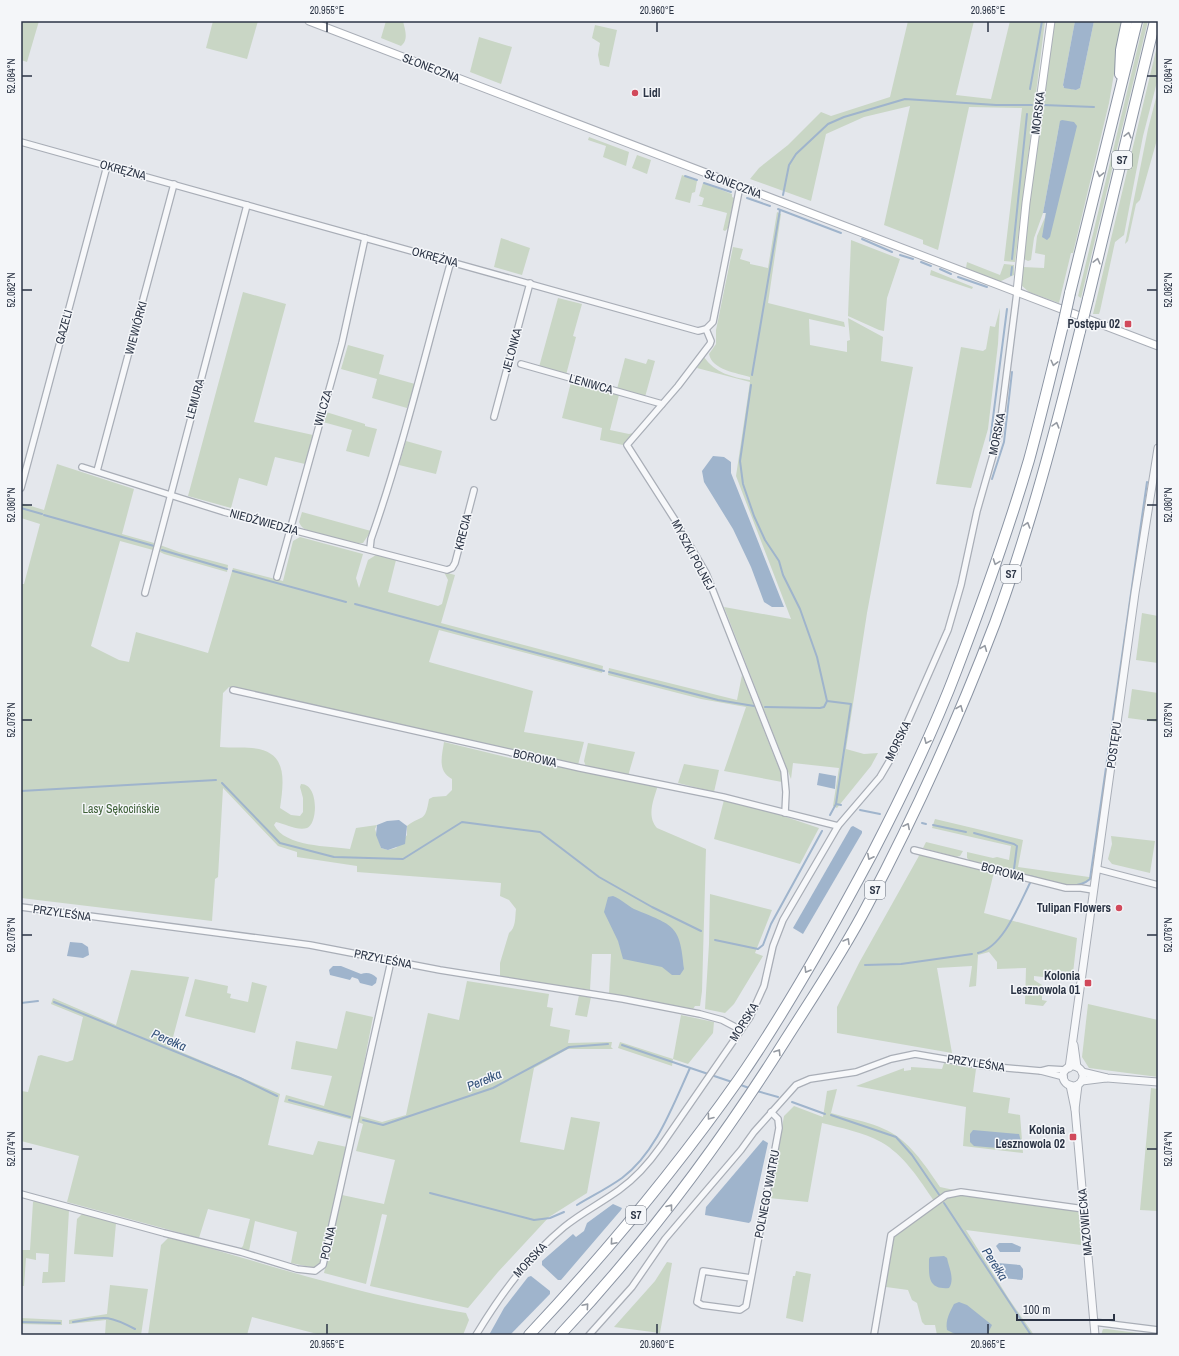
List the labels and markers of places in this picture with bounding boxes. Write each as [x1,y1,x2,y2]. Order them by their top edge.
place label: Lidl [643,85,661,101]
marker: Lidl [630,88,640,98]
place label: Postępu 02 [1067,316,1121,332]
marker: Postępu 02 [1123,319,1133,329]
place label: Tulipan Flowers [1037,900,1112,916]
marker: Tulipan Flowers [1114,903,1124,913]
place label: Kolonia Lesznowola 01 [1011,968,1081,998]
marker: Kolonia Lesznowola 01 [1083,978,1093,988]
place label: Kolonia Lesznowola 02 [996,1122,1066,1152]
marker: Kolonia Lesznowola 02 [1068,1132,1078,1142]

